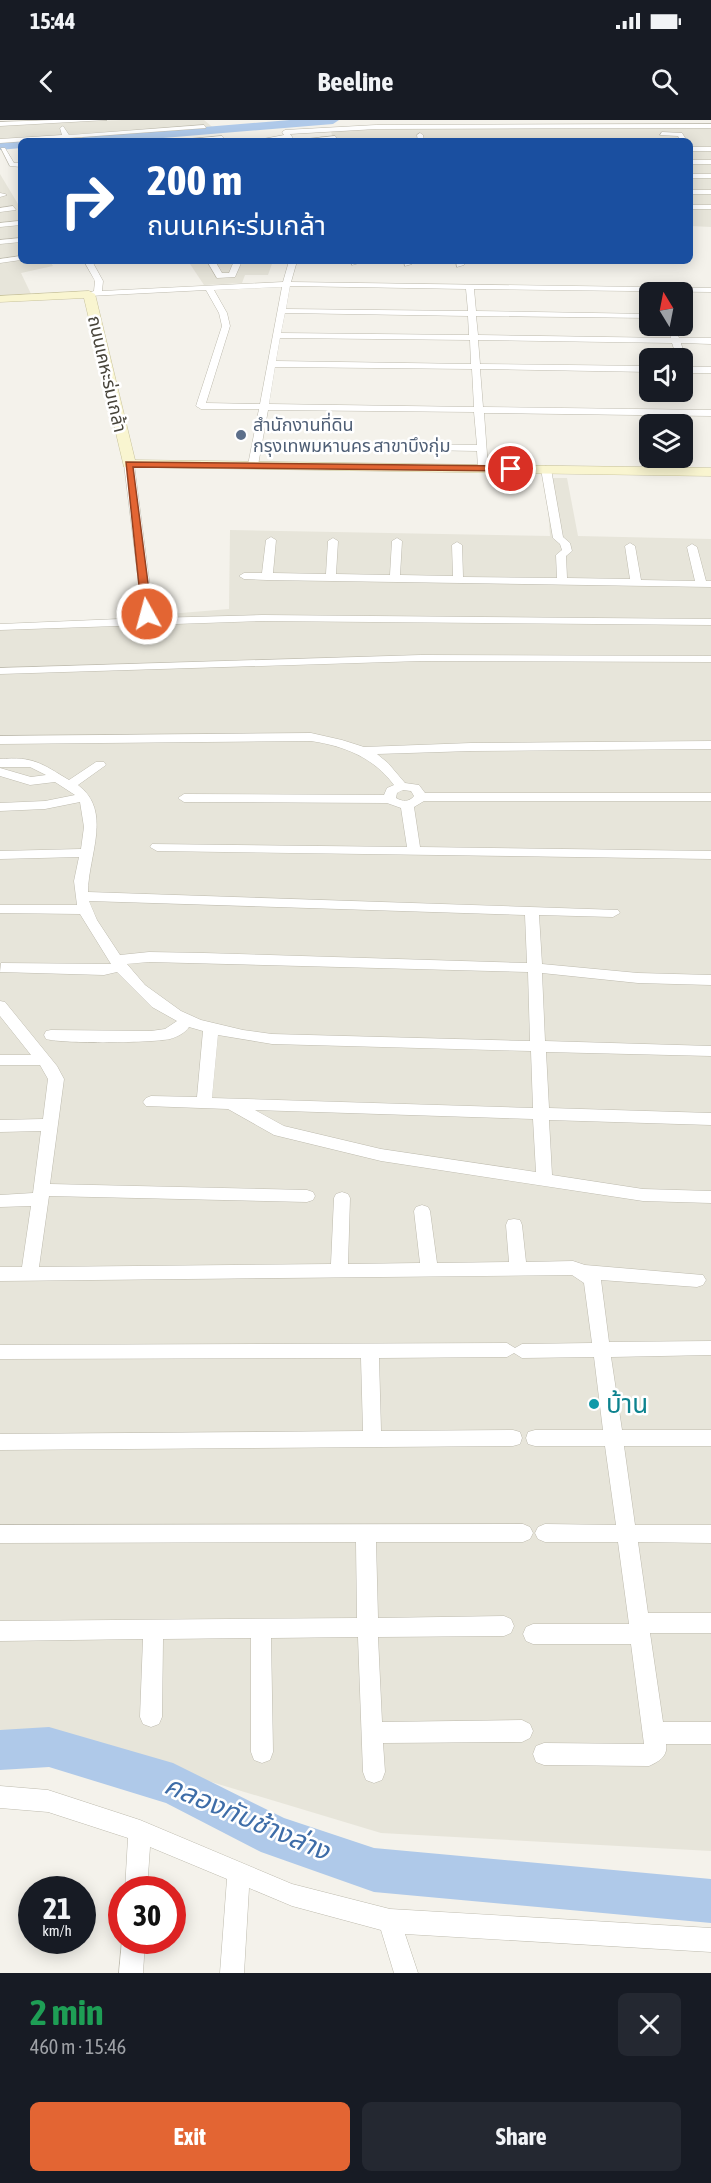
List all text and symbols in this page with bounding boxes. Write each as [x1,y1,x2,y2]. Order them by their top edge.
text: 15:44 [30,8,75,34]
icon: back [30,65,63,98]
icon: search [648,65,681,98]
text: Beeline [318,66,393,97]
text: 200 m [147,156,242,204]
icon: right [48,162,126,240]
text: ถนนเคหะร่มเกล้า [147,210,326,241]
north arrow [639,282,693,336]
map controls [639,282,693,468]
street label: ถนนเคหะร่มเกล้า [84,313,131,434]
button: sound [639,348,693,402]
place label: สำนักงานที่ดิน กรุงเทพมหานคร สาขาบึงกุ่ม [253,412,450,457]
button: layers [639,414,693,468]
marker: สำนักงานที่ดิน กรุงเทพมหานคร สาขาบึงกุ่ม [234,428,248,442]
pin [485,443,536,494]
icon: arrive [494,452,527,485]
position arrow [115,582,179,646]
place label: บ้าน [606,1389,648,1419]
marker: บ้าน [587,1397,601,1411]
water label: คลองทับช้างล่าง [160,1769,336,1867]
speed limit sign: 30 [108,1876,186,1954]
text: 21 [43,1891,71,1925]
text: km/h [42,1922,72,1939]
text: 2 min [30,1991,104,2033]
button: close [618,1993,681,2056]
text: 460 m · 15:46 [30,2035,126,2058]
button: Exit [30,2102,350,2171]
button: Share [362,2102,681,2171]

